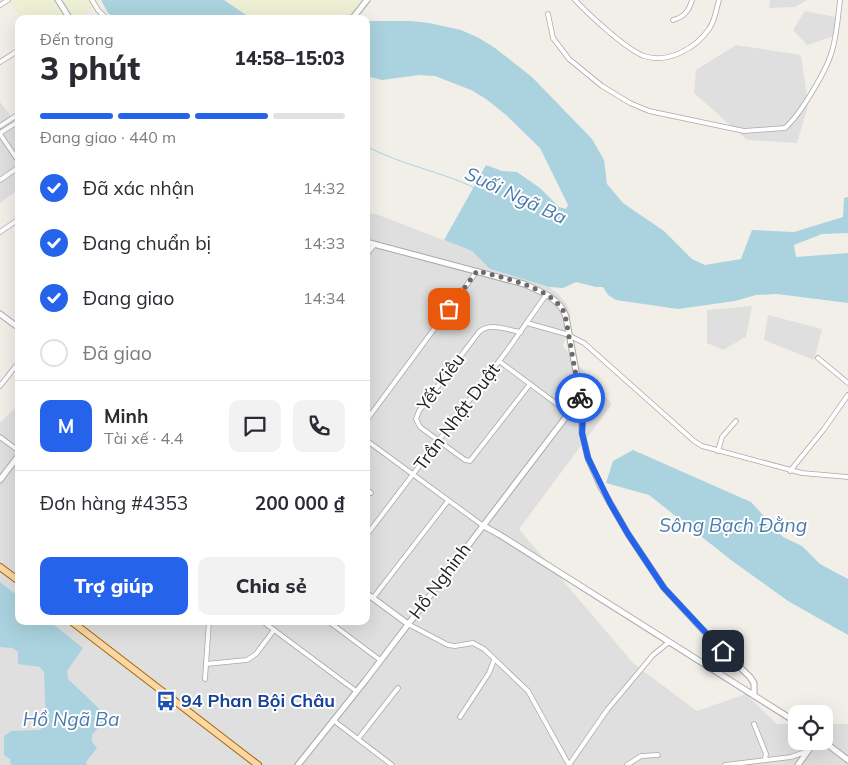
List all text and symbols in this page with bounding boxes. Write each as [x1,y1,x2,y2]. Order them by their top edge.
text: Đến trong [40,29,114,49]
text: 14:58–15:03 [234,46,345,70]
text: 3 phút [40,48,140,88]
text: Đang giao · 440 m [40,127,176,147]
water label: Suối Ngã Ba [461,161,571,229]
icon: check [40,174,68,202]
text: Đã xác nhận [83,176,194,200]
text: 14:32 [303,178,345,198]
icon: check [40,229,68,257]
text: Đang chuẩn bị [83,231,211,255]
text: 14:33 [303,233,345,253]
icon: check [40,284,68,312]
text: Đang giao [83,286,174,310]
text: 14:34 [303,288,345,308]
pin [428,288,470,330]
icon: bag [435,295,463,323]
text: Đã giao [83,341,152,365]
street label: Yết Kiêu [411,348,469,416]
street label: Trần Nhật Duật [409,358,505,475]
courier [555,373,605,423]
icon: bike [566,384,594,412]
button: chat [229,400,281,452]
button: phone [293,400,345,452]
text: Minh [104,404,148,428]
text: M [58,414,74,438]
text: Tài xế · 4.4 [104,428,183,448]
text: Đơn hàng #4353 [40,491,188,515]
text: 200 000 ₫ [255,491,345,515]
water label: Sông Bạch Đằng [659,513,807,537]
street label: Hồ Nghinh [404,538,476,623]
button: Trợ giúp [40,557,188,615]
button: Chia sẻ [198,557,345,615]
pin [702,630,744,672]
icon: home [709,637,737,665]
place label: 94 Phan Bội Châu [181,689,335,712]
bus stop icon: 94 Phan Bội Châu [155,690,177,712]
map controls [788,705,833,750]
button: locate [788,705,833,750]
water label: Hồ Ngã Ba [23,707,119,731]

